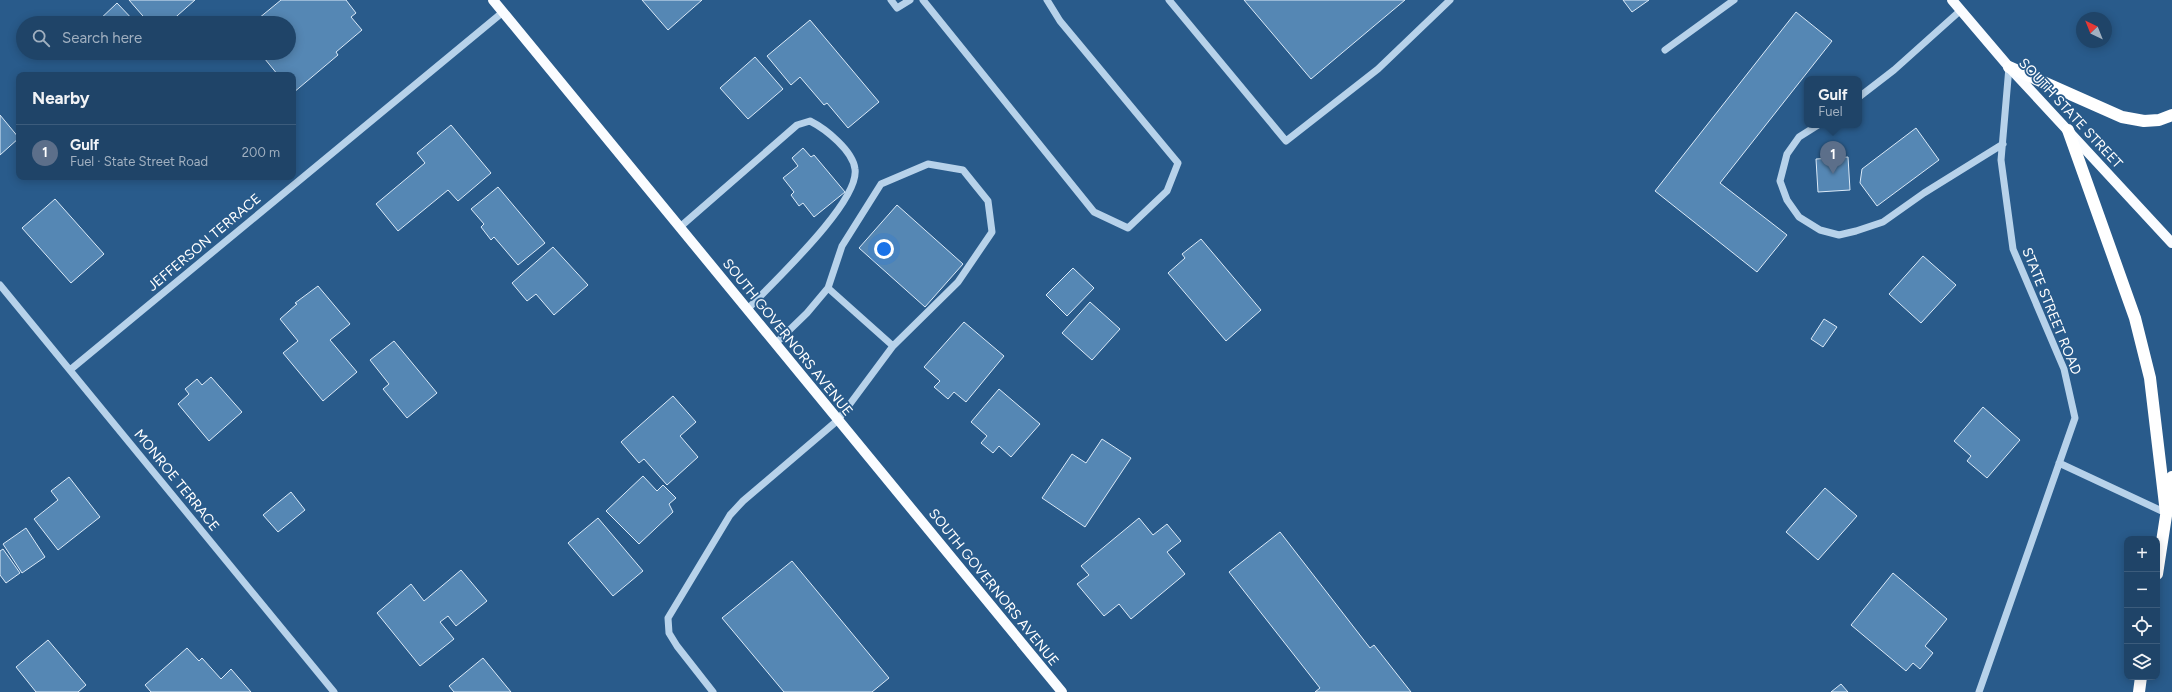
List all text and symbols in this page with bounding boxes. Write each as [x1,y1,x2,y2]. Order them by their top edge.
north arrow [2076,12,2112,48]
search box [16,16,296,60]
icon: search [30,27,52,49]
text: Search here [62,29,142,47]
street label: SOUTH STATE STREET [2015,55,2126,172]
popup [1804,76,1862,128]
text: Gulf [1818,86,1848,104]
text: Nearby [32,88,90,108]
text: Fuel [1818,104,1843,119]
text: Gulf [70,136,99,154]
pin: 1 [1820,141,1846,174]
text: 1 [42,145,48,160]
text: 200 m [242,145,280,160]
text: Fuel · State Street Road [70,154,208,169]
street label: JEFFERSON TERRACE [144,190,264,295]
your location [874,239,894,259]
street label: STATE STREET ROAD [2018,245,2085,377]
street label: SOUTH GOVERNORS AVENUE [719,255,856,419]
street label: MONROE TERRACE [130,426,223,535]
street label: SOUTH GOVERNORS AVENUE [925,505,1062,669]
map controls [2124,536,2160,680]
button: + [2124,536,2160,572]
button: − [2124,572,2160,608]
button: locate [2124,608,2160,644]
button: layers [2124,644,2160,680]

